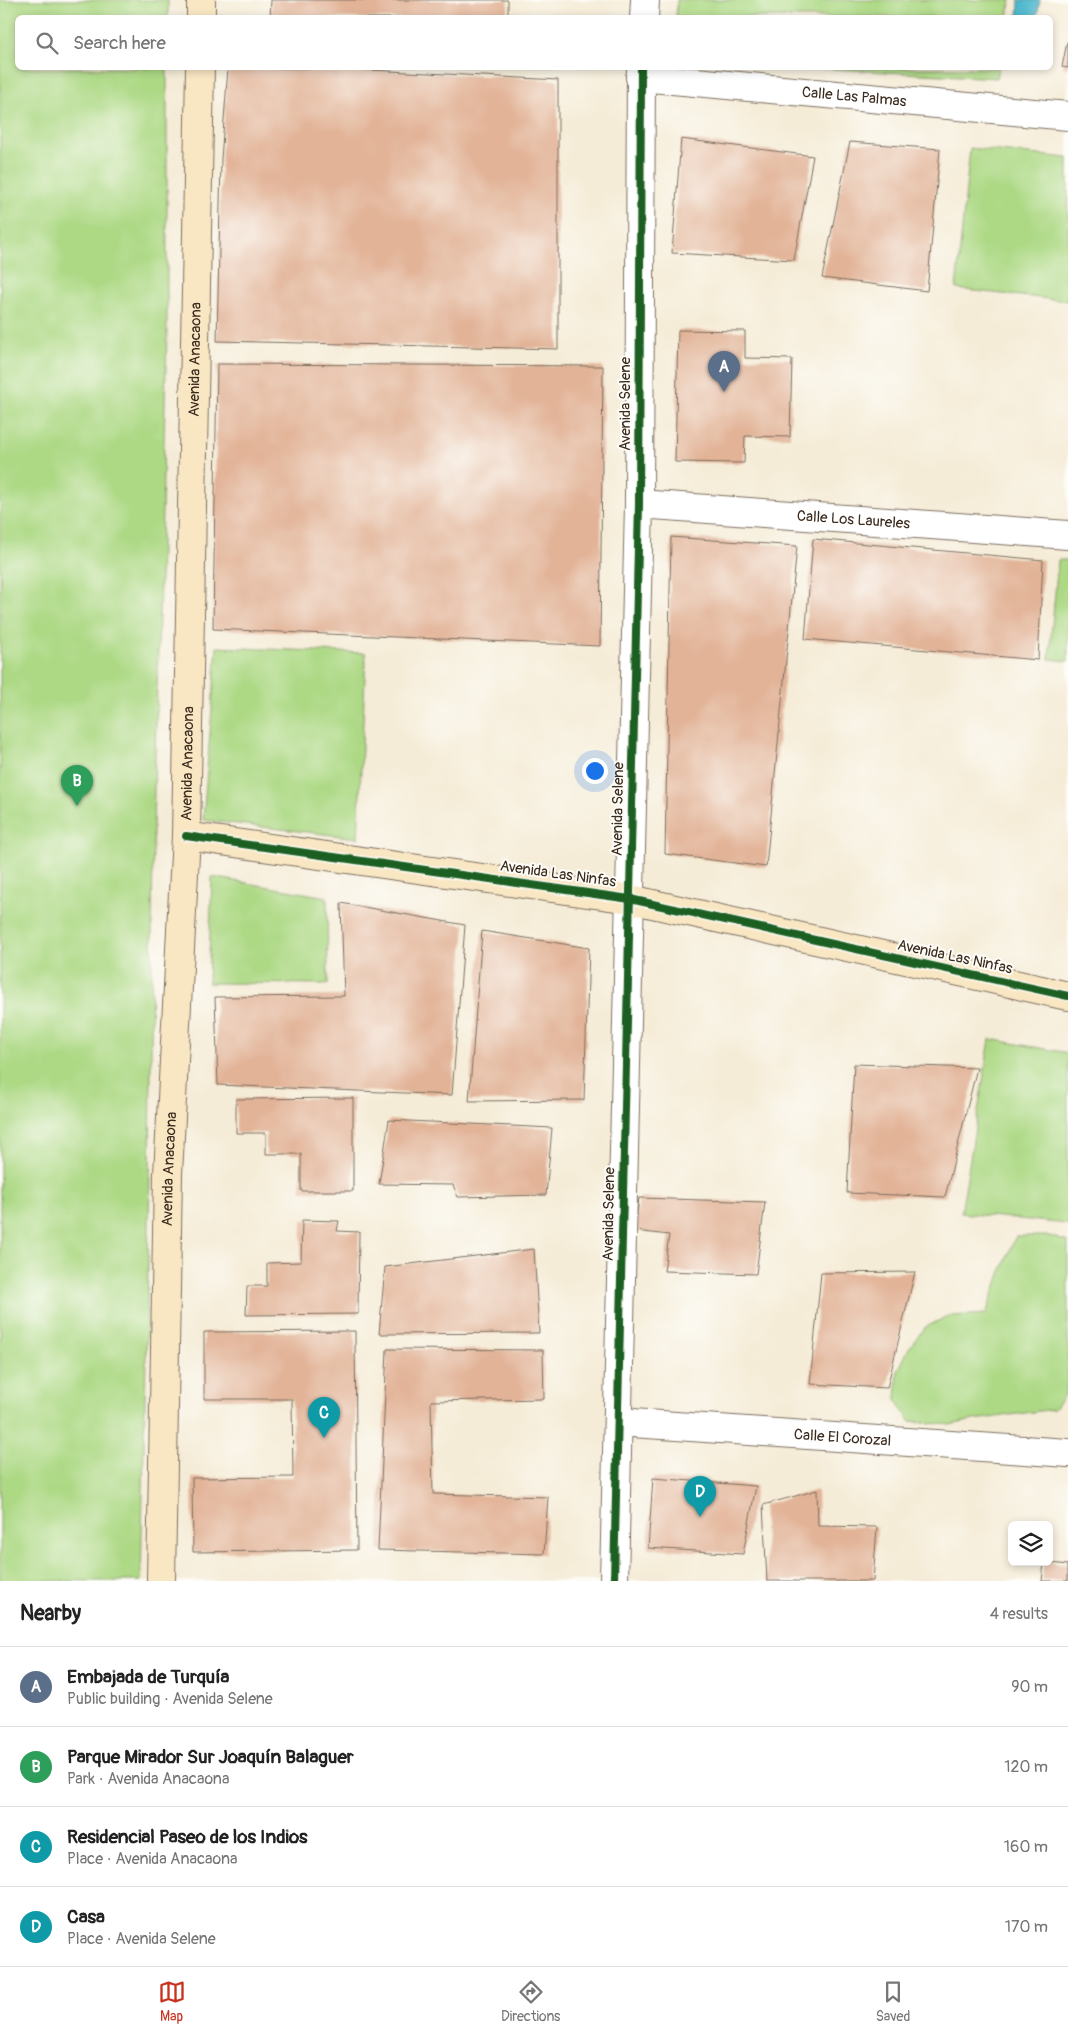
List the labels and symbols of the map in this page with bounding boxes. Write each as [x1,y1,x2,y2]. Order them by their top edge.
street label: Calle Las Palmas [801,82,907,111]
street label: Avenida Anacaona [184,302,205,417]
pin: A [708,351,740,392]
street label: Avenida Selene [616,356,635,451]
street label: Calle Los Laureles [796,506,911,533]
street label: Avenida Anacaona [177,706,198,821]
your location [582,758,608,784]
street label: Avenida Selene [608,761,628,856]
pin: B [61,765,93,806]
street label: Avenida Las Ninfas [499,856,618,892]
street label: Avenida Las Ninfas [896,936,1015,979]
street label: Avenida Anacaona [158,1111,181,1227]
street label: Avenida Selene [599,1166,619,1261]
pin: C [308,1397,340,1438]
street label: Calle El Corozal [793,1425,892,1450]
pin: D [684,1476,716,1517]

